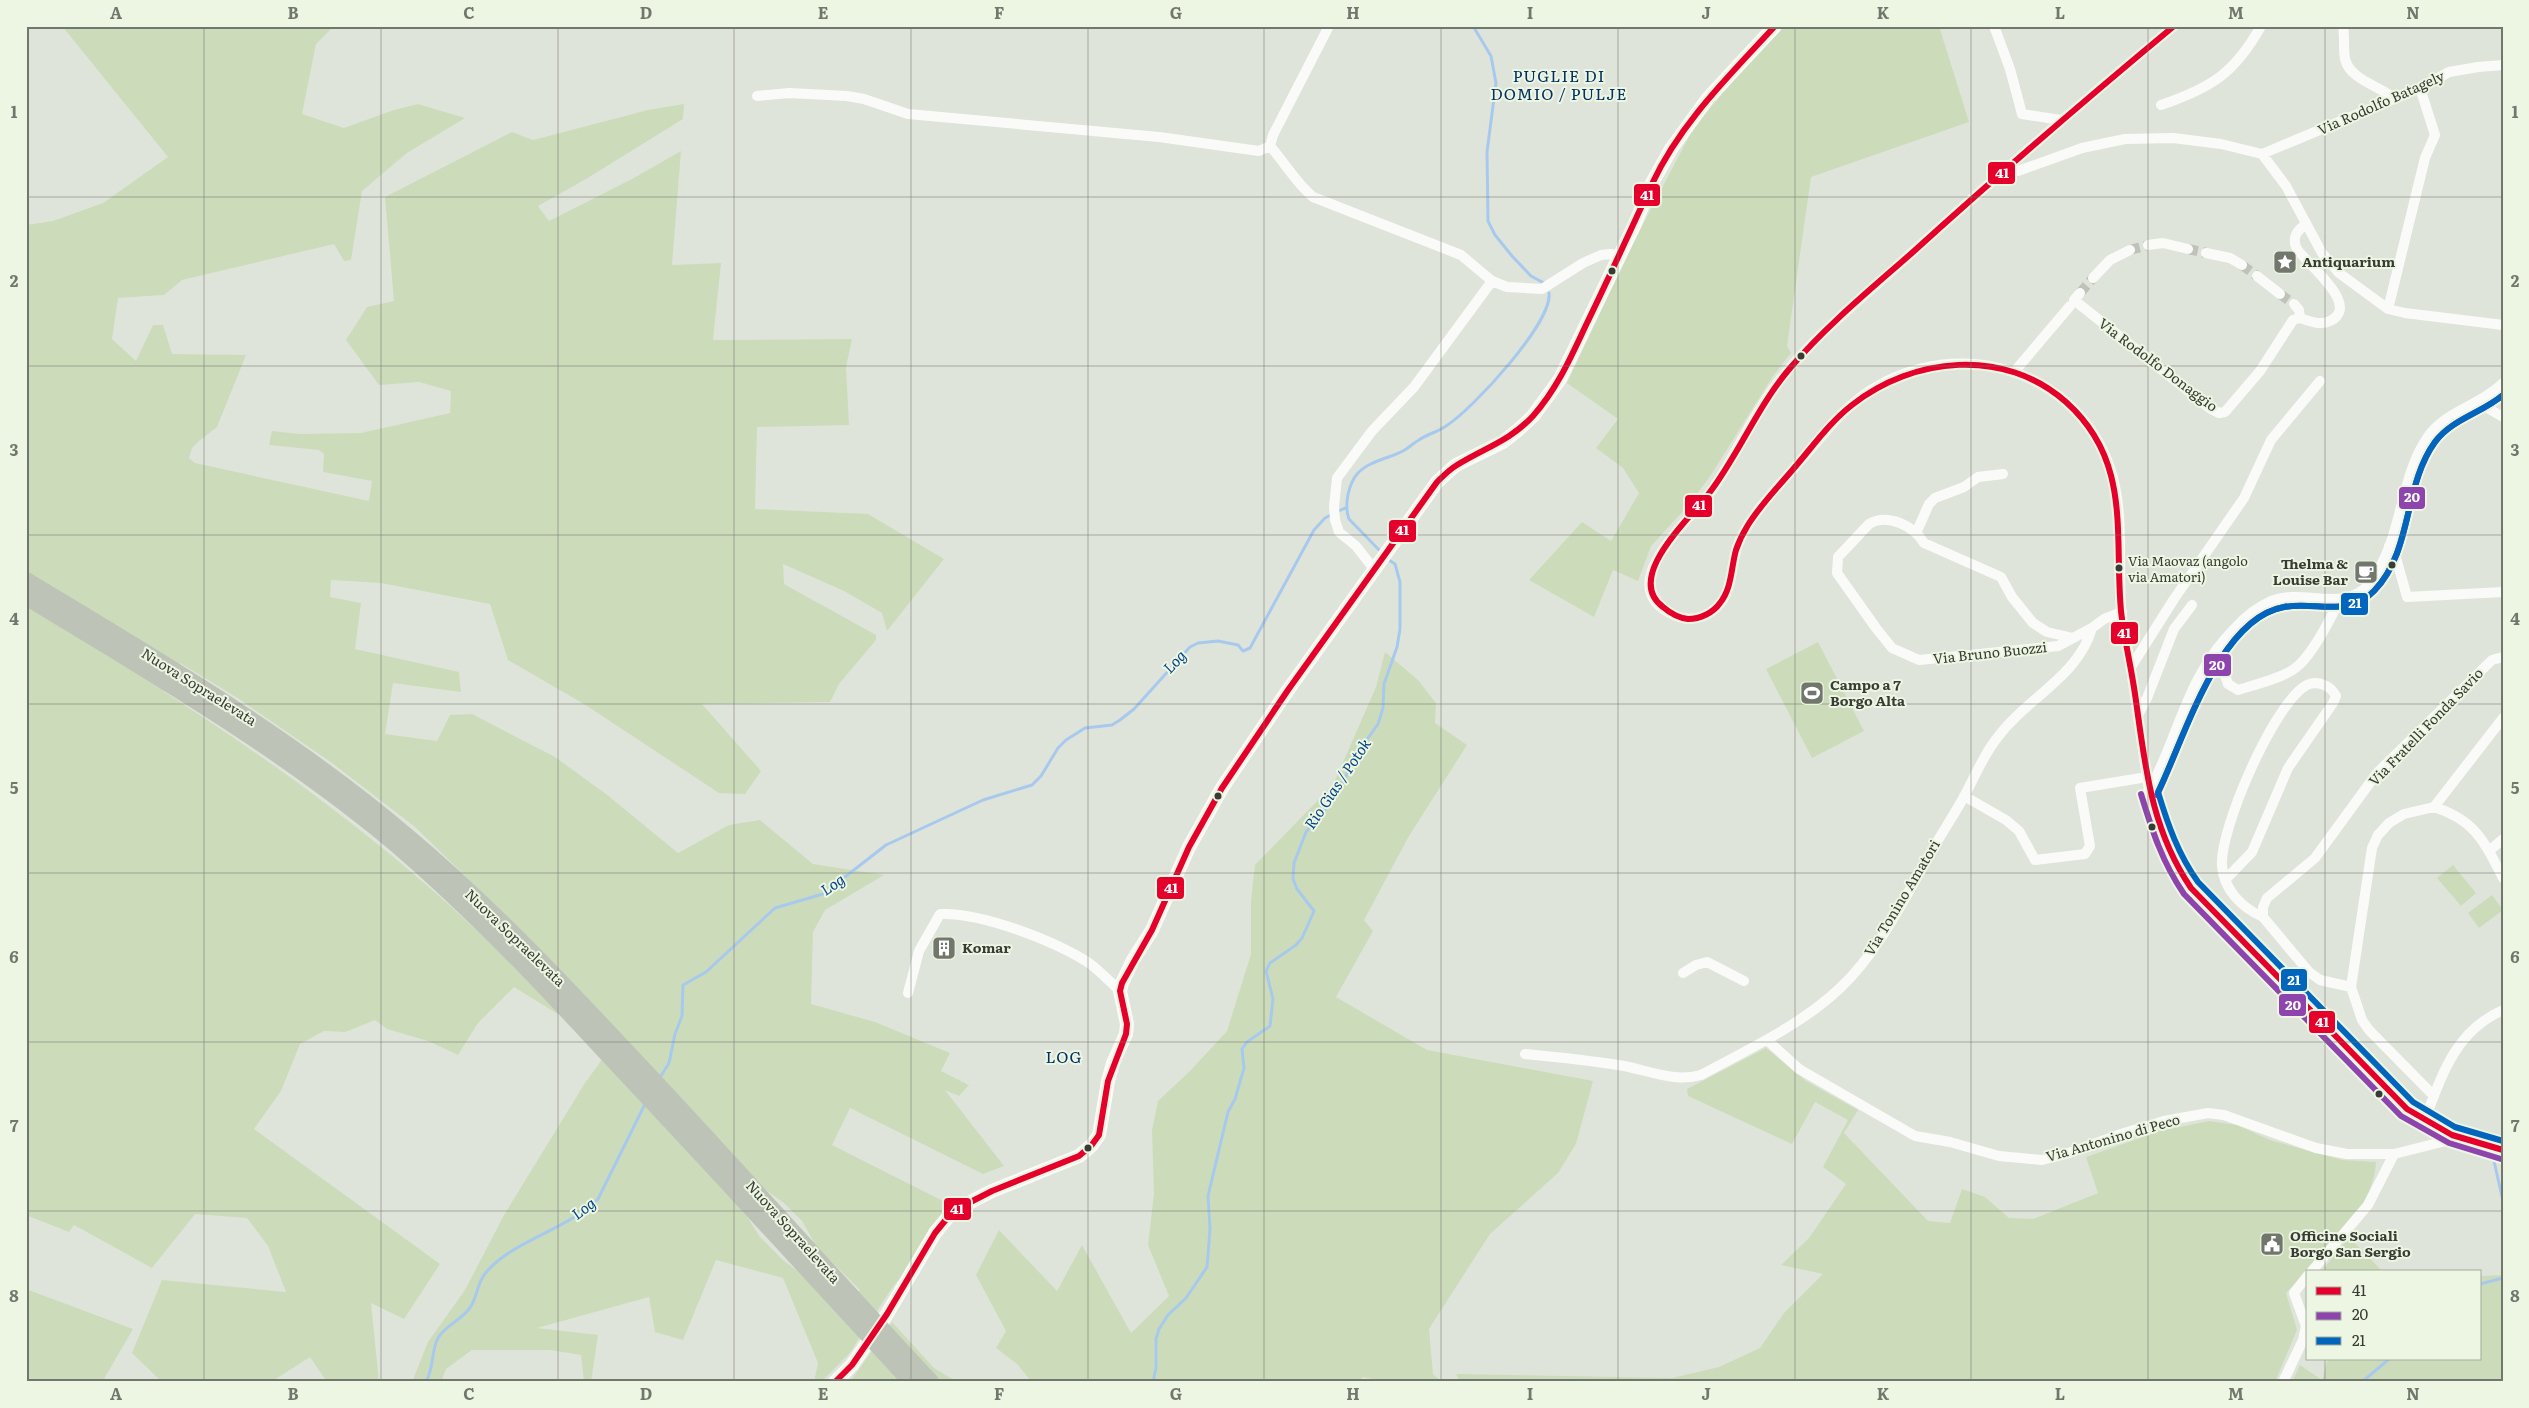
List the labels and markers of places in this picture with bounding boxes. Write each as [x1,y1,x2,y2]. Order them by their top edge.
place icon: Antiquarium [2272,249,2298,275]
place label: Antiquarium [2302,251,2395,271]
unlabelled marker [1607,266,1617,276]
unlabelled marker [1796,351,1806,361]
place label: Via Maovaz (angolo via Amatori) [2128,551,2248,586]
place label: Thelma & Louise Bar [2273,553,2348,589]
cafe icon: Thelma & Louise Bar [2353,559,2379,585]
unlabelled marker [2387,560,2397,570]
marker: Via Maovaz (angolo via Amatori) [2114,563,2124,573]
place label: Campo a 7 Borgo Alta [1830,674,1906,710]
sports icon: Campo a 7 Borgo Alta [1799,680,1825,706]
unlabelled marker [1213,791,1223,801]
unlabelled marker [2147,822,2157,832]
building icon: Komar [931,935,957,961]
place label: Komar [962,937,1011,957]
unlabelled marker [2374,1089,2384,1099]
unlabelled marker [1083,1143,1093,1153]
place label: Officine Sociali Borgo San Sergio [2290,1225,2411,1261]
public building icon: Officine Sociali Borgo San Sergio [2259,1231,2285,1257]

